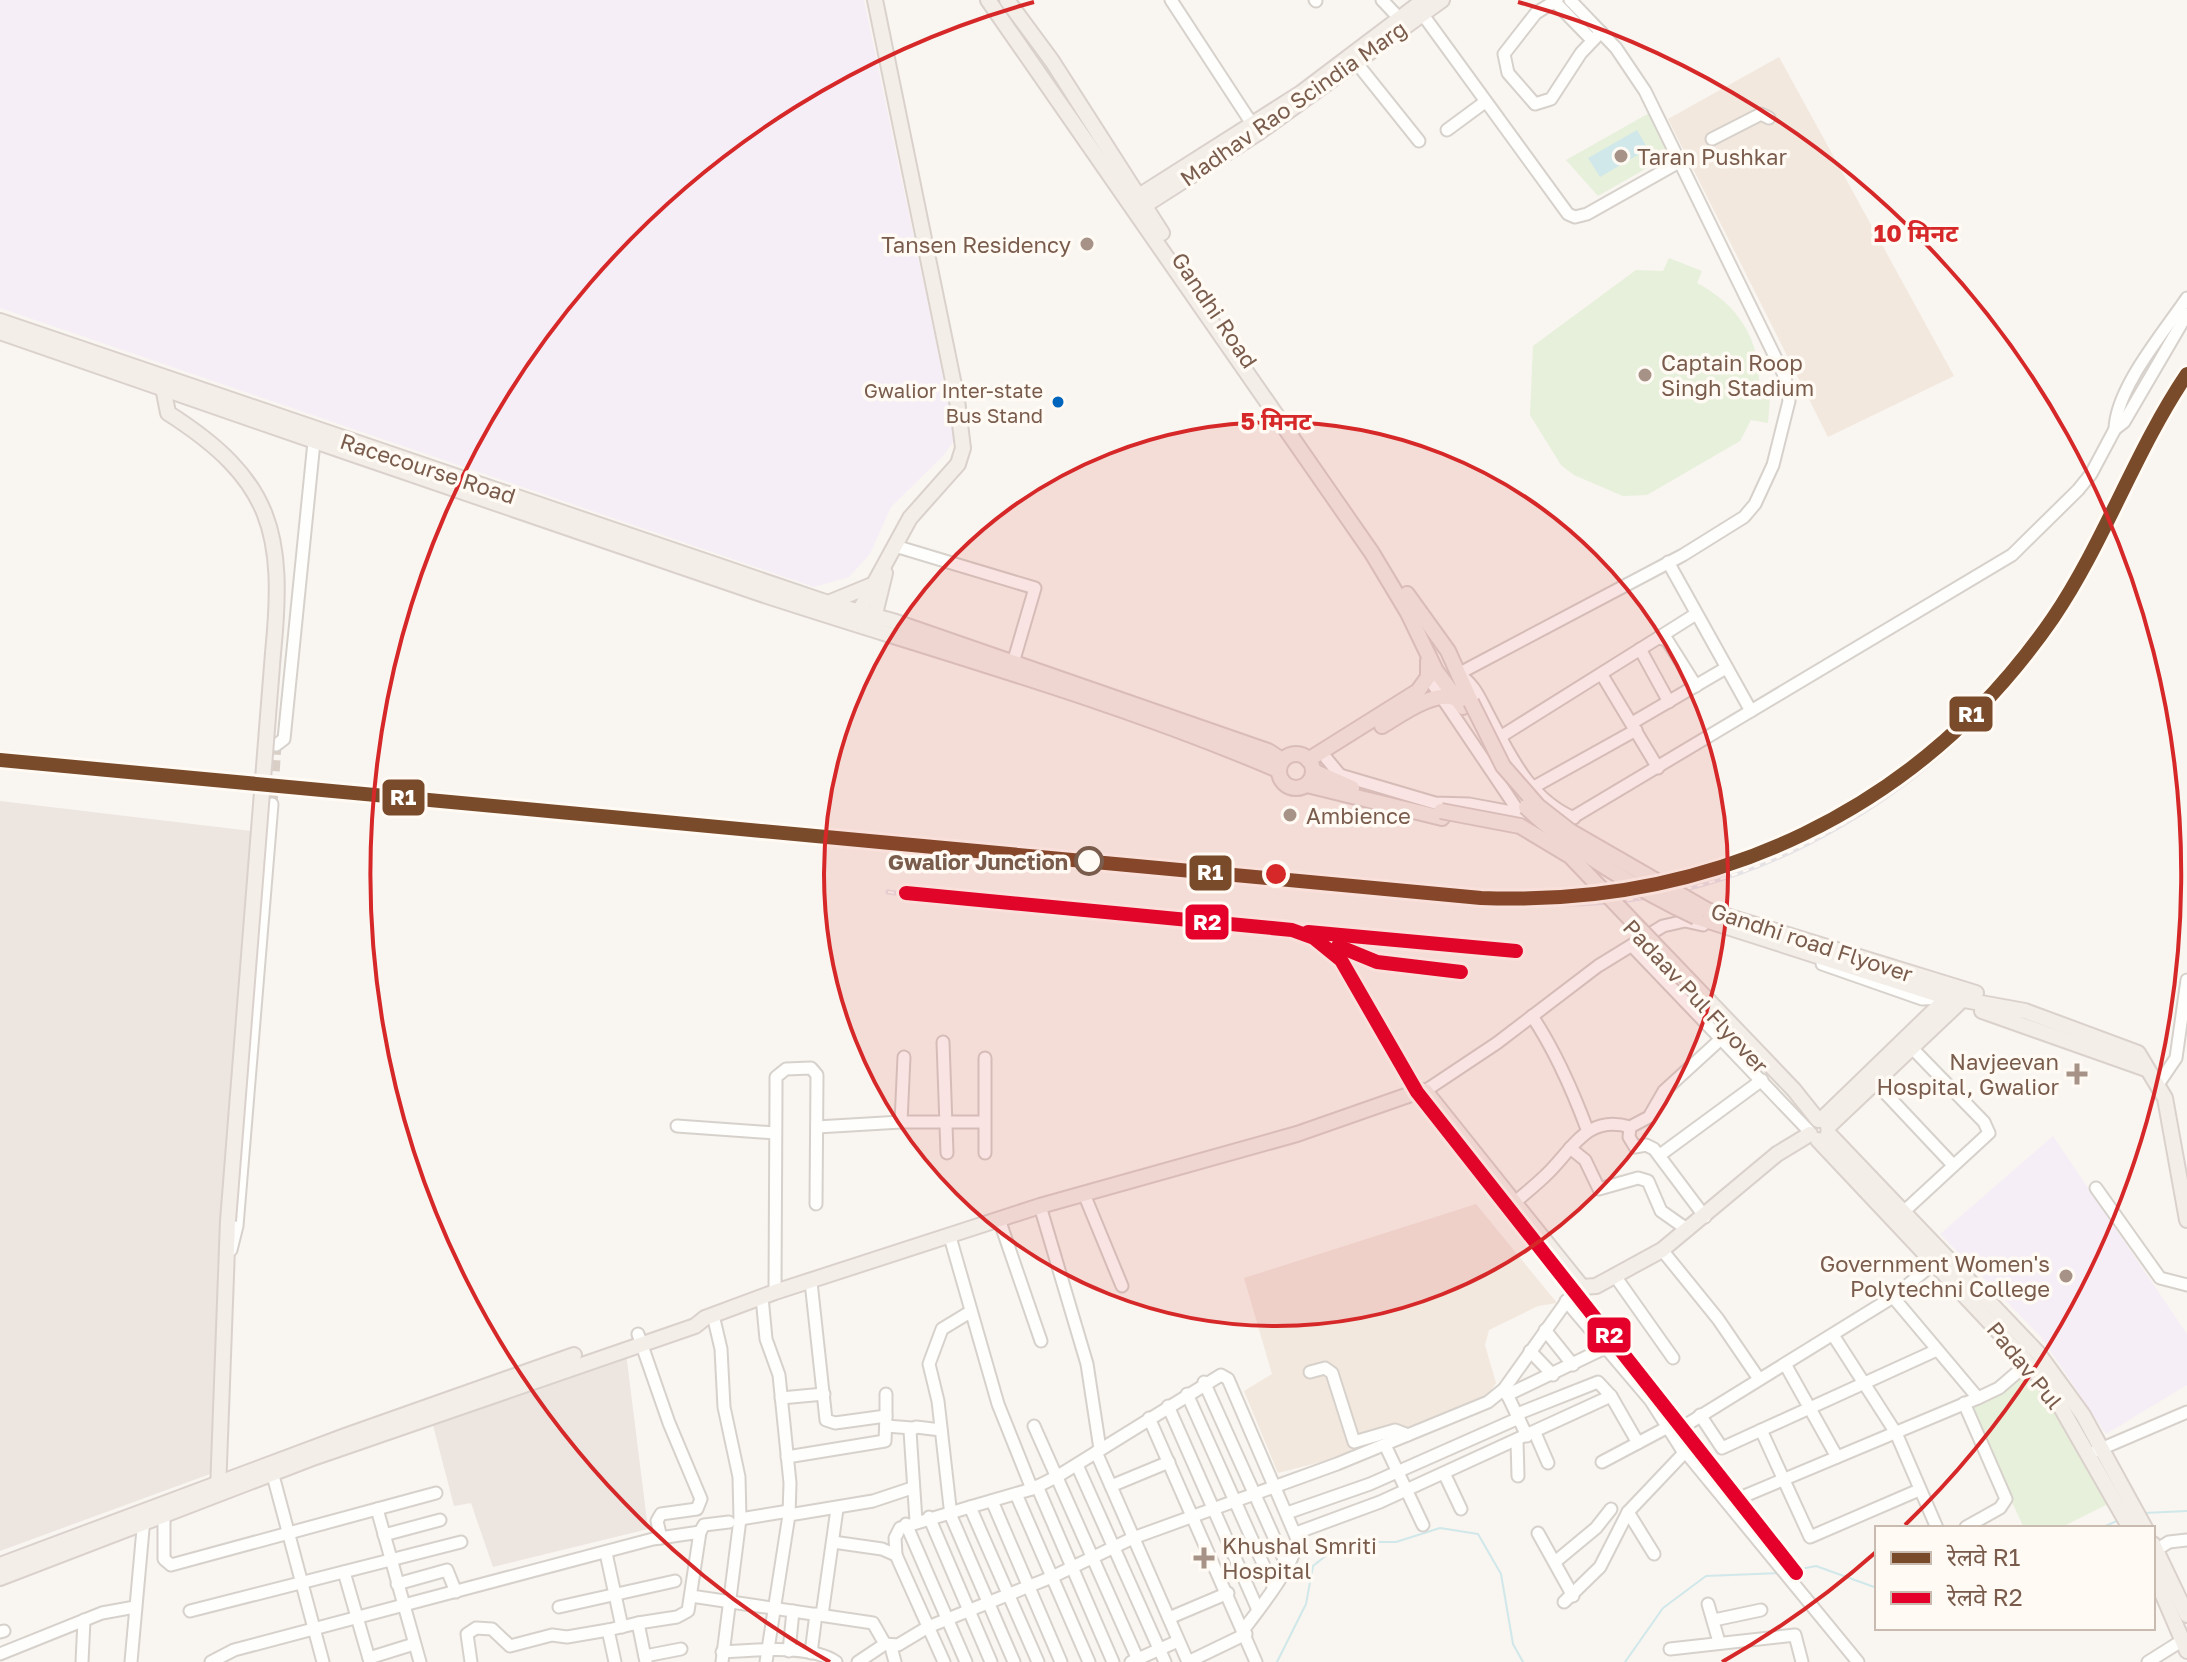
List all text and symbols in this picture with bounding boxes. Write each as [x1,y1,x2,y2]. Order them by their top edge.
street label: Madhav Rao Scindia Marg [1175,14,1411,192]
place label: Taran Pushkar [1637,143,1787,170]
marker: Taran Pushkar [1612,147,1630,165]
text: 10 मिनट [1874,218,1959,247]
place label: Tansen Residency [881,231,1071,258]
marker: Tansen Residency [1078,235,1096,253]
street label: Gandhi Road [1166,247,1264,373]
place label: Captain Roop Singh Stadium [1661,349,1814,401]
marker: Captain Roop Singh Stadium [1636,366,1654,384]
place label: Gwalior Inter-state Bus Stand [864,378,1043,427]
marker: Gwalior Inter-state Bus Stand [1050,394,1066,410]
text: 5 मिनट [1240,406,1313,435]
street label: Racecourse Road [337,427,519,509]
line badge: R1 [1948,695,1994,733]
text: R1 [1958,700,1984,727]
line badge: R1 [381,778,426,817]
text: R1 [390,783,416,810]
place label: Ambience [1306,802,1411,829]
marker: Ambience [1281,806,1299,824]
marker: Gwalior Junction [1075,847,1103,875]
place label: Gwalior Junction [888,848,1068,875]
line badge: R1 [1188,854,1233,892]
text: R1 [1197,858,1223,885]
centre of rings [1262,860,1290,888]
street label: Gandhi road Flyover [1708,897,1917,987]
line badge: R2 [1184,903,1230,941]
text: R2 [1193,908,1221,935]
street label: Padaav Pul Flyover [1618,914,1774,1079]
place label: Navjeevan Hospital, Gwalior [1876,1048,2059,1100]
marker: Navjeevan Hospital, Gwalior [2066,1063,2088,1085]
place label: Government Women's Polytechni College [1820,1250,2050,1302]
marker: Government Women's Polytechni College [2057,1267,2075,1285]
line badge: R2 [1586,1316,1632,1354]
street label: Padav Pul [1982,1316,2068,1414]
text: R2 [1595,1321,1623,1348]
legend [1875,1526,2155,1630]
place label: Khushal Smriti Hospital [1222,1532,1377,1584]
text: रेलवे R1 [1946,1542,2020,1571]
marker: Khushal Smriti Hospital [1193,1547,1215,1569]
text: रेलवे R2 [1946,1582,2023,1611]

